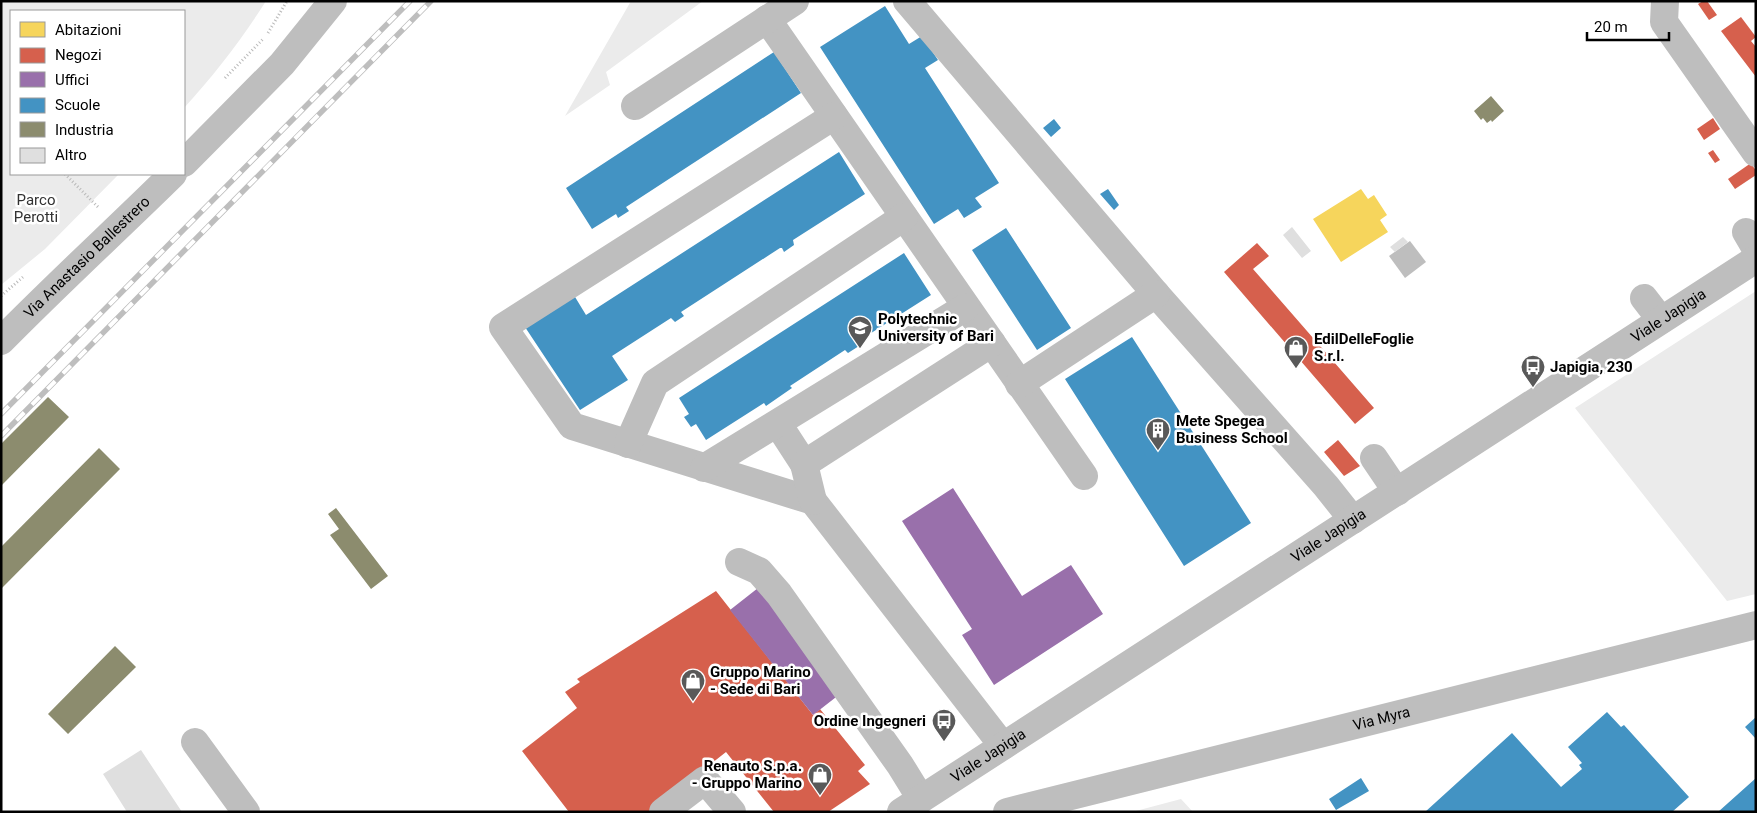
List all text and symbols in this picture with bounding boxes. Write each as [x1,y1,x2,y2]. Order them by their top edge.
legend [10,10,185,175]
scale bar [1587,10,1670,42]
text: 20 m [1594,18,1628,36]
text: Abitazioni [55,21,122,39]
text: Negozi [55,46,102,64]
text: Uffici [55,71,89,89]
text: Scuole [55,96,100,114]
text: Industria [55,121,114,139]
text: Altro [55,146,87,164]
park label: Parco Perotti [14,191,58,226]
street label: Via Anastasio Ballestrero [20,193,154,322]
street label: Viale Japigia [1628,285,1709,346]
place label: Polytechnic University of Bari [878,310,994,345]
school or university icon: Polytechnic University of Bari [847,315,873,349]
place label: EdilDelleFoglie S.r.l. [1314,330,1414,365]
shop icon: EdilDelleFoglie S.r.l. [1283,335,1309,369]
bus stop icon: Japigia, 230 [1520,354,1546,388]
place label: Japigia, 230 [1550,358,1633,376]
place label: Mete Spegea Business School [1176,412,1288,447]
building icon: Mete Spegea Business School [1145,417,1171,451]
street label: Viale Japigia [1288,505,1369,566]
place label: Gruppo Marino - Sede di Bari [710,663,811,698]
shop icon: Gruppo Marino - Sede di Bari [680,668,706,702]
street label: Via Myra [1351,703,1412,734]
bus stop icon: Ordine Ingegneri [931,708,957,742]
place label: Ordine Ingegneri [814,712,926,730]
street label: Viale Japigia [948,725,1029,786]
place label: Renauto S.p.a. - Gruppo Marino [692,757,802,792]
shop icon: Renauto S.p.a. - Gruppo Marino [807,762,833,796]

